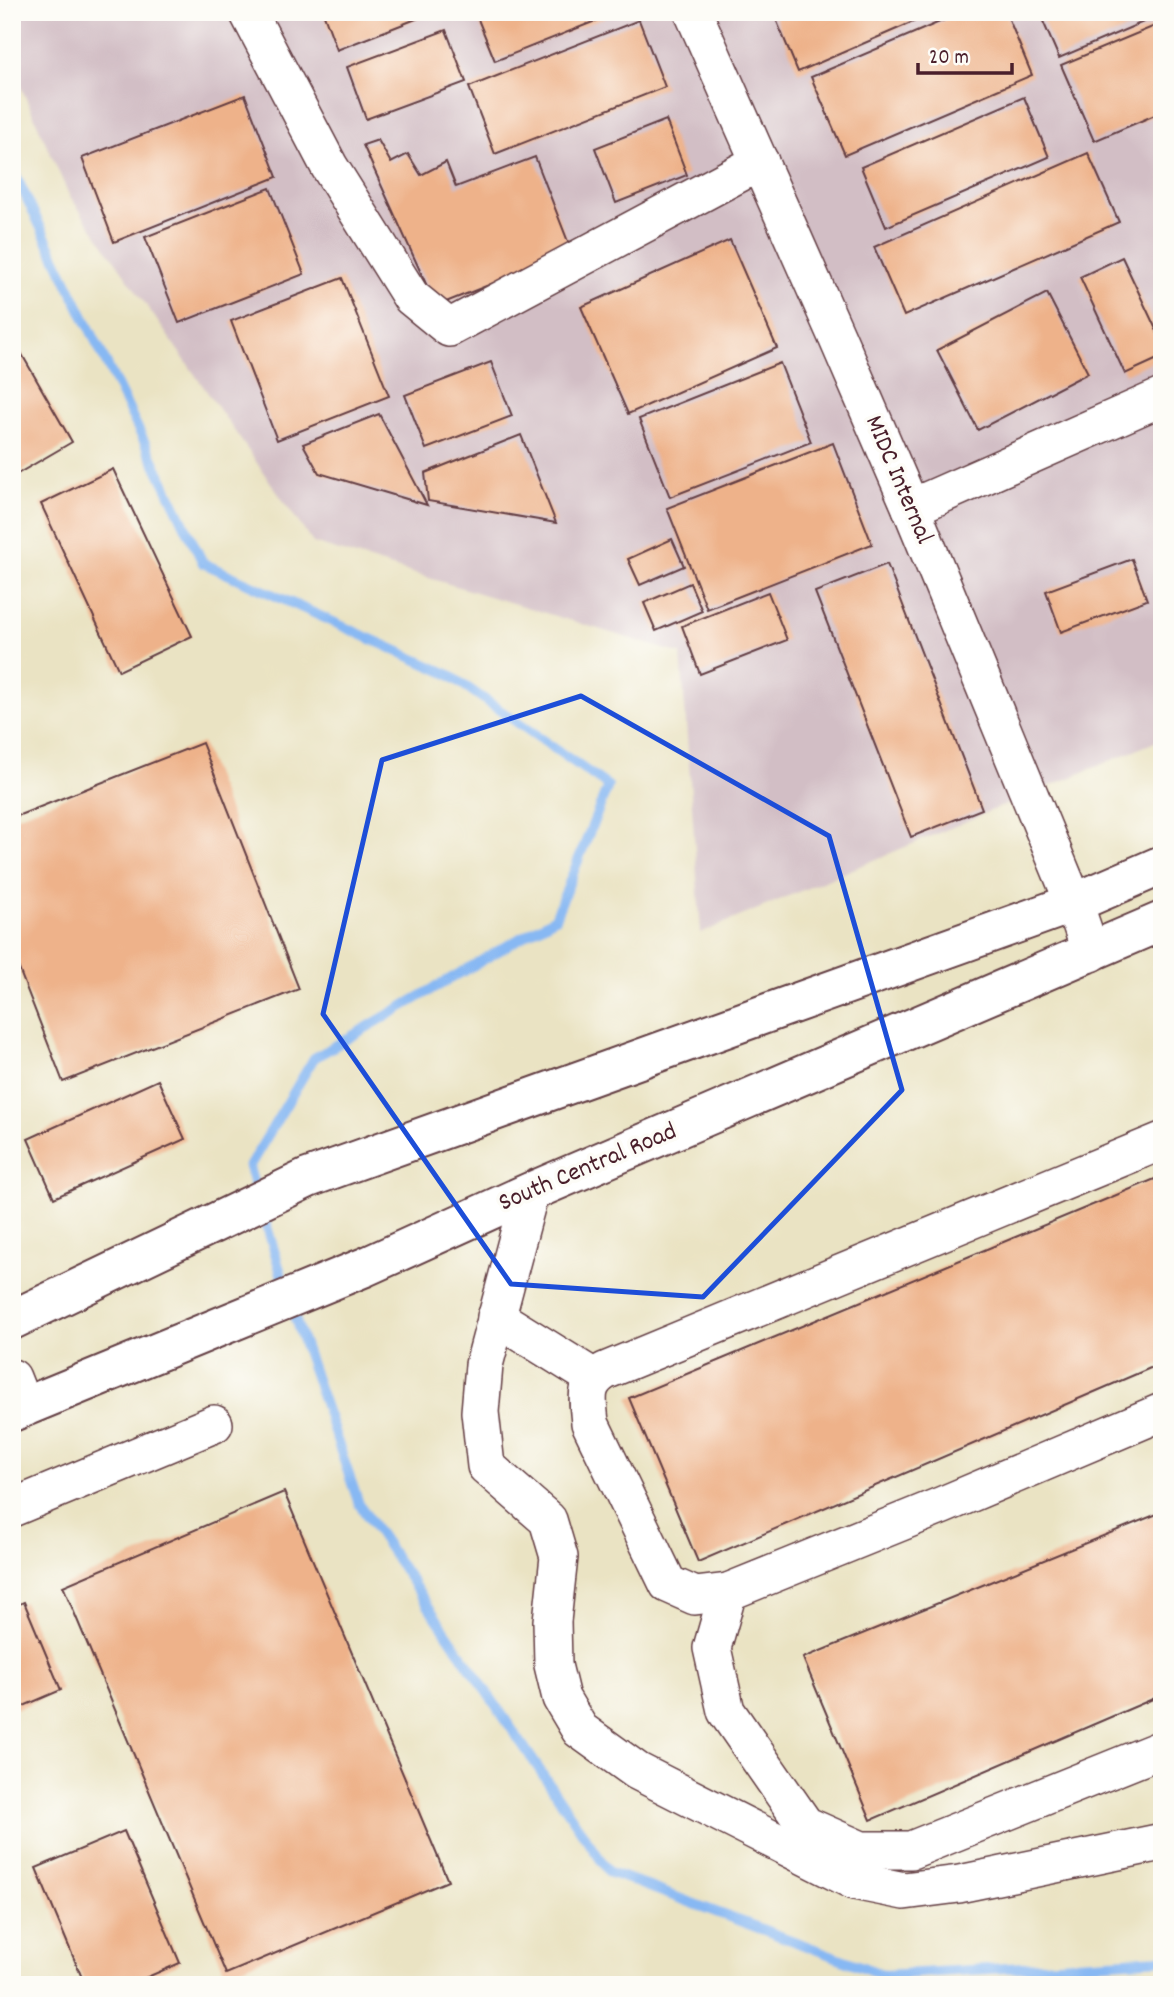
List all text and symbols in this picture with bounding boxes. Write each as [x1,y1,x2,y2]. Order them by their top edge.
scale bar [918,32,1013,76]
text: 20 m [929,44,969,74]
street label: MIDC Internal [854,410,942,550]
street label: South Central Road [493,1114,683,1222]

